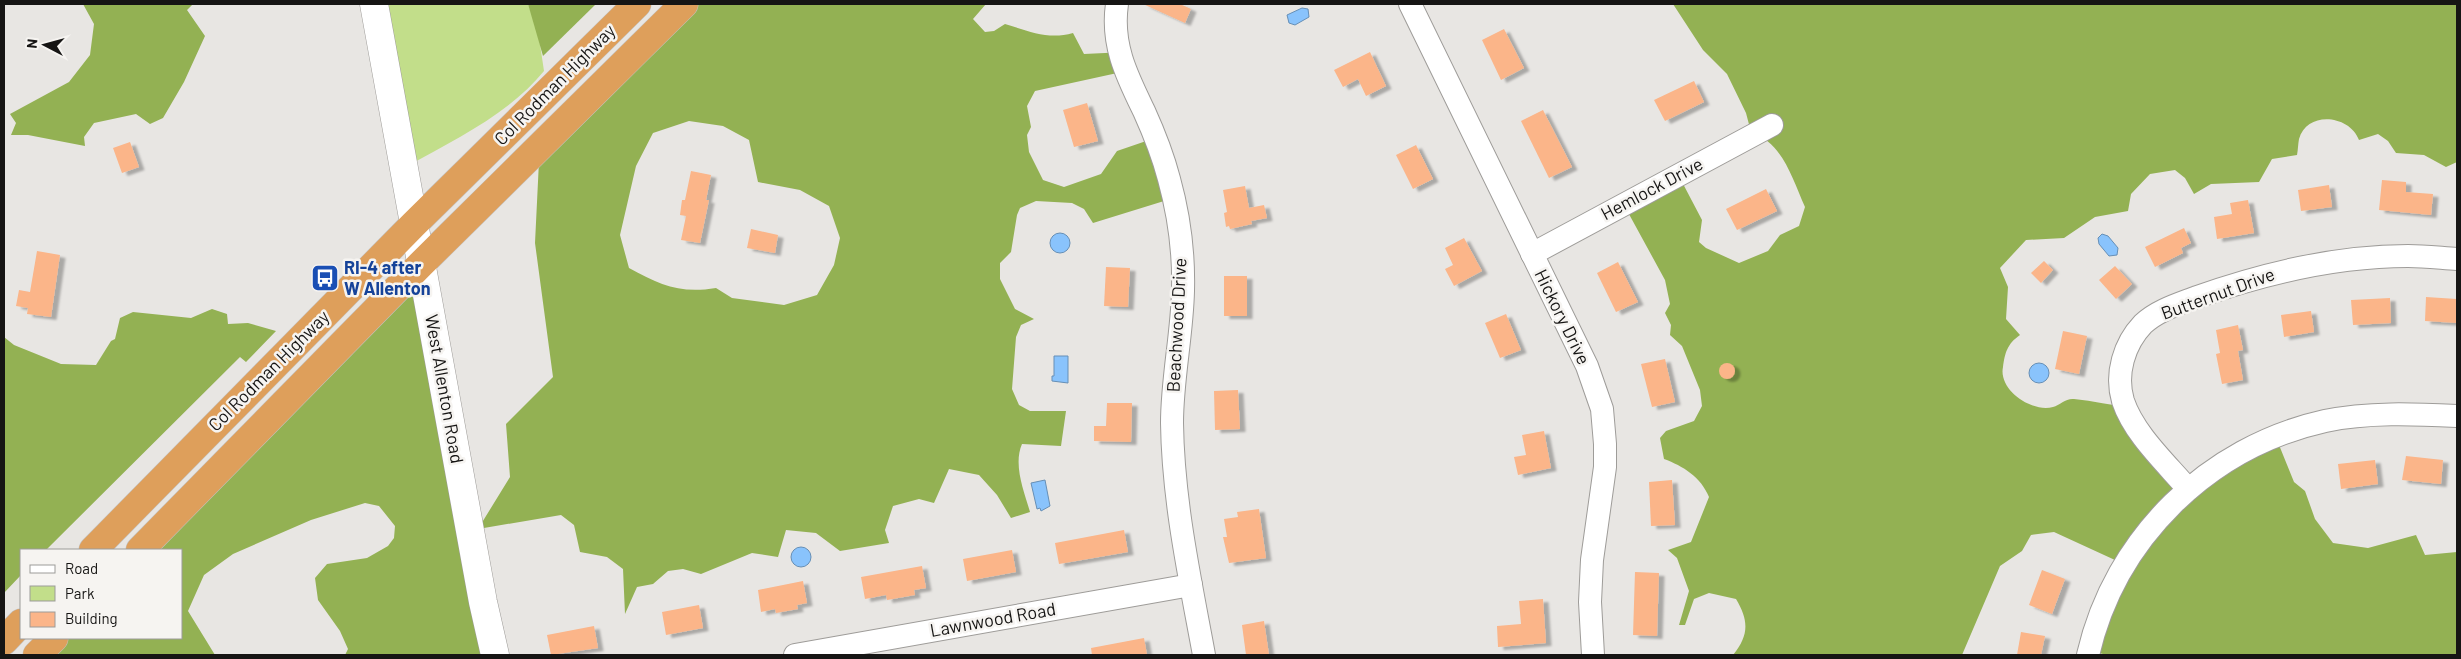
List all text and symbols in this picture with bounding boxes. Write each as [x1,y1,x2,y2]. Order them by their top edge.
street label: Col Rodman Highway [489,19,619,149]
north arrow [20,20,70,70]
text: N [23,38,41,49]
street label: Hemlock Drive [1597,152,1706,224]
place label: RI-4 after W Allenton [344,256,431,299]
street label: Beachwood Drive [1161,257,1191,393]
street label: Butternut Drive [2158,262,2277,324]
bus stop icon: RI-4 after W Allenton [310,263,340,293]
street label: Hickory Drive [1530,265,1595,368]
street label: Col Rodman Highway [203,305,333,435]
street label: West Allenton Road [421,313,469,465]
legend [20,549,182,639]
text: Road [65,559,98,577]
text: Park [65,584,95,602]
street label: Lawnwood Road [928,597,1057,641]
text: Building [65,609,118,627]

